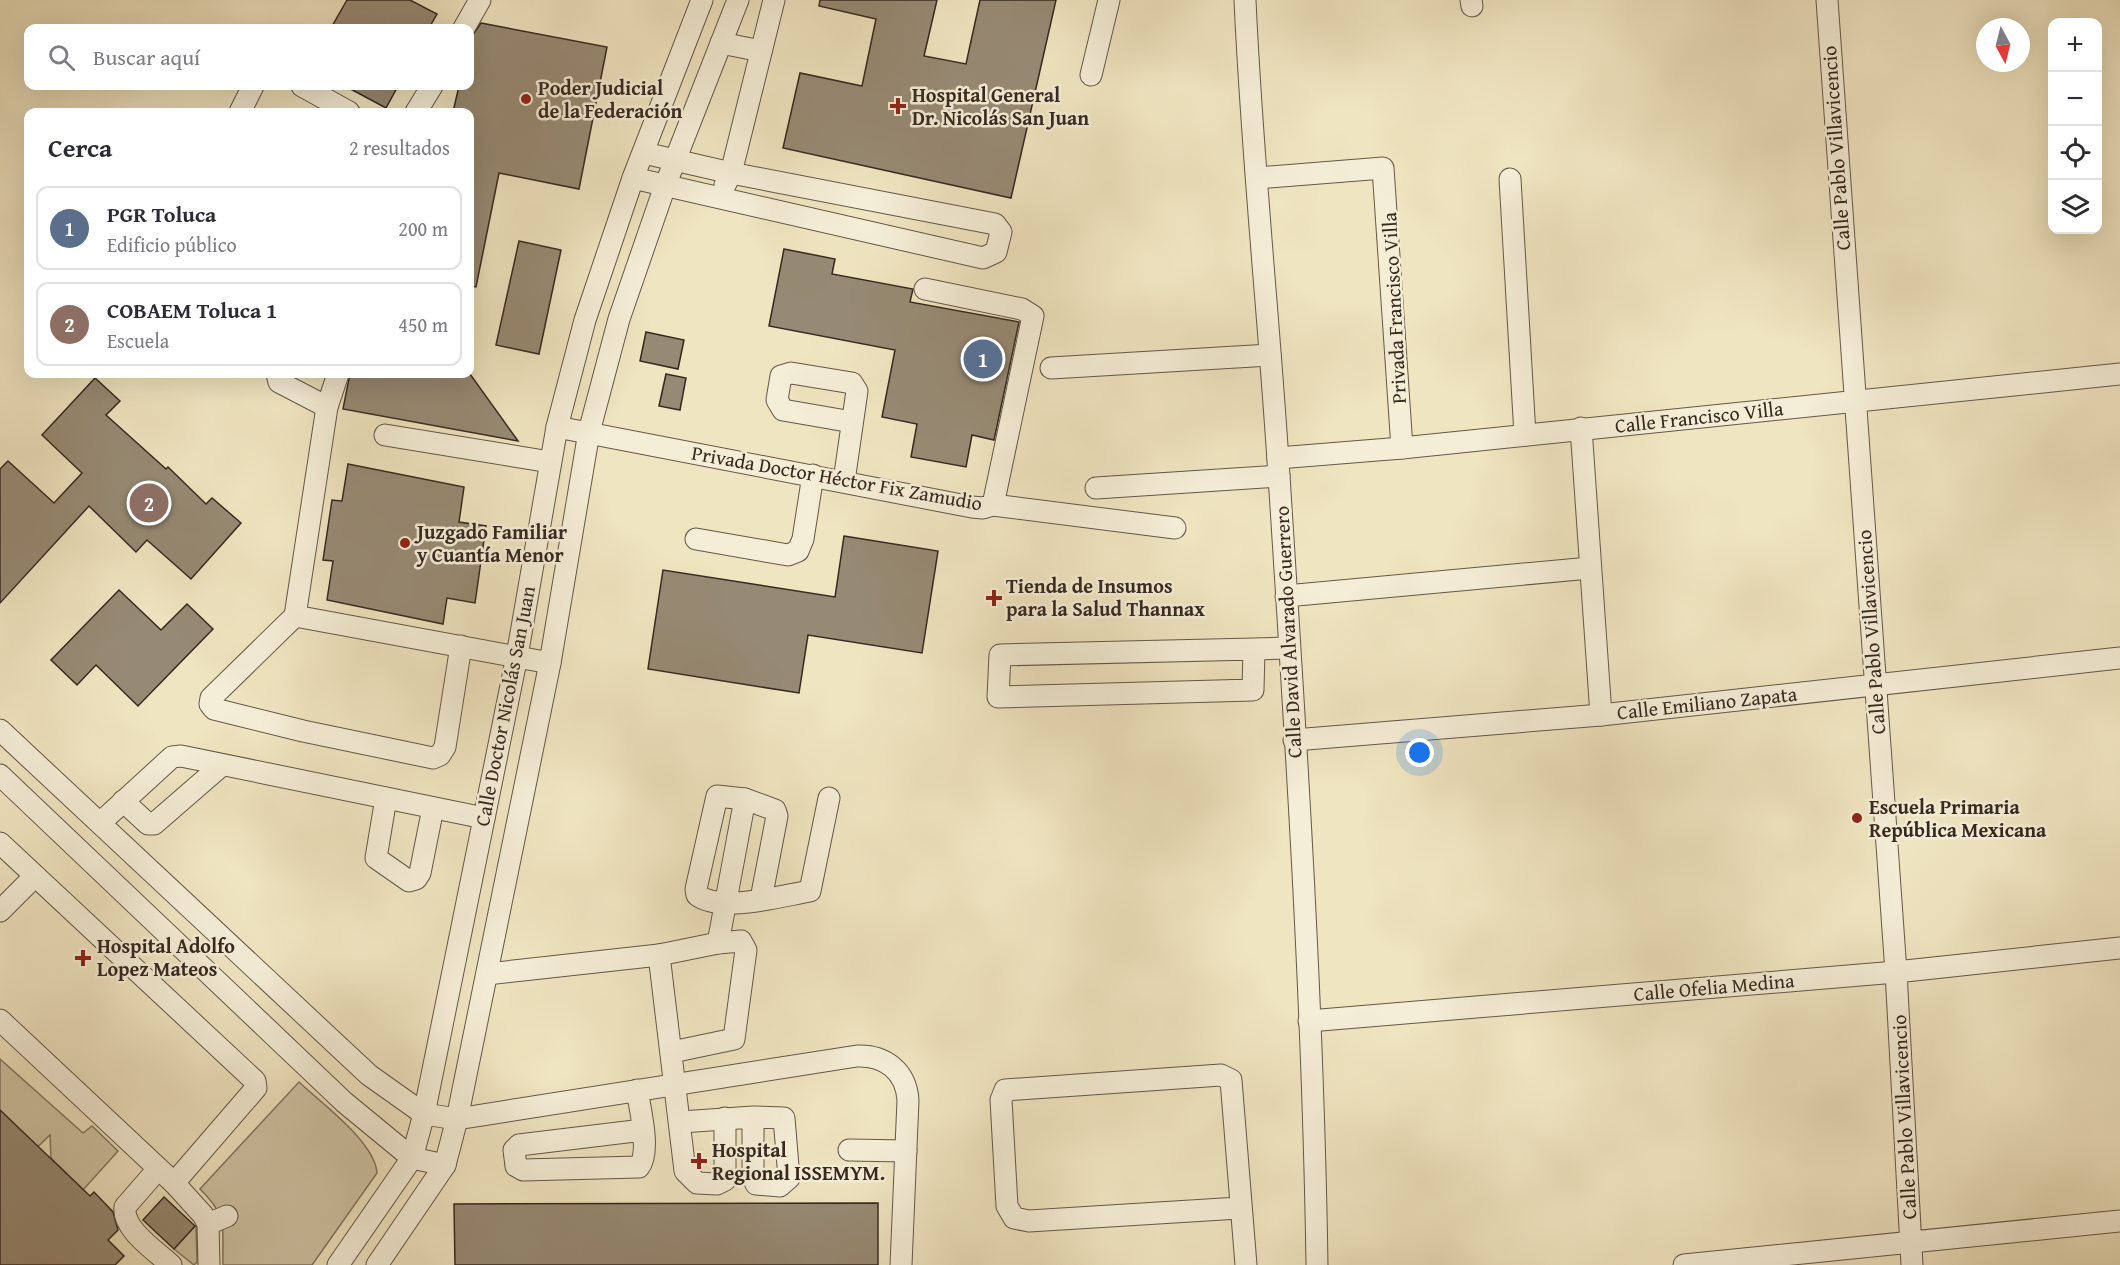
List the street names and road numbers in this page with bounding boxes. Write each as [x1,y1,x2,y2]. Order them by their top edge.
street label: Calle Pablo Villavicencio [1814,45,1857,251]
street label: Privada Francisco Villa [1374,211,1413,405]
street label: Calle Francisco Villa [1613,393,1785,440]
street label: Privada Doctor Héctor Fix Zamudio [690,438,985,517]
street label: Calle David Alvarado Guerrero [1266,505,1309,759]
street label: Calle Pablo Villavicencio [1849,529,1892,735]
street label: Calle Doctor Nicolás San Juan [467,583,542,829]
street label: Calle Emiliano Zapata [1616,679,1799,726]
street label: Calle Ofelia Medina [1632,965,1796,1008]
street label: Calle Pablo Villavicencio [1884,1014,1923,1220]

